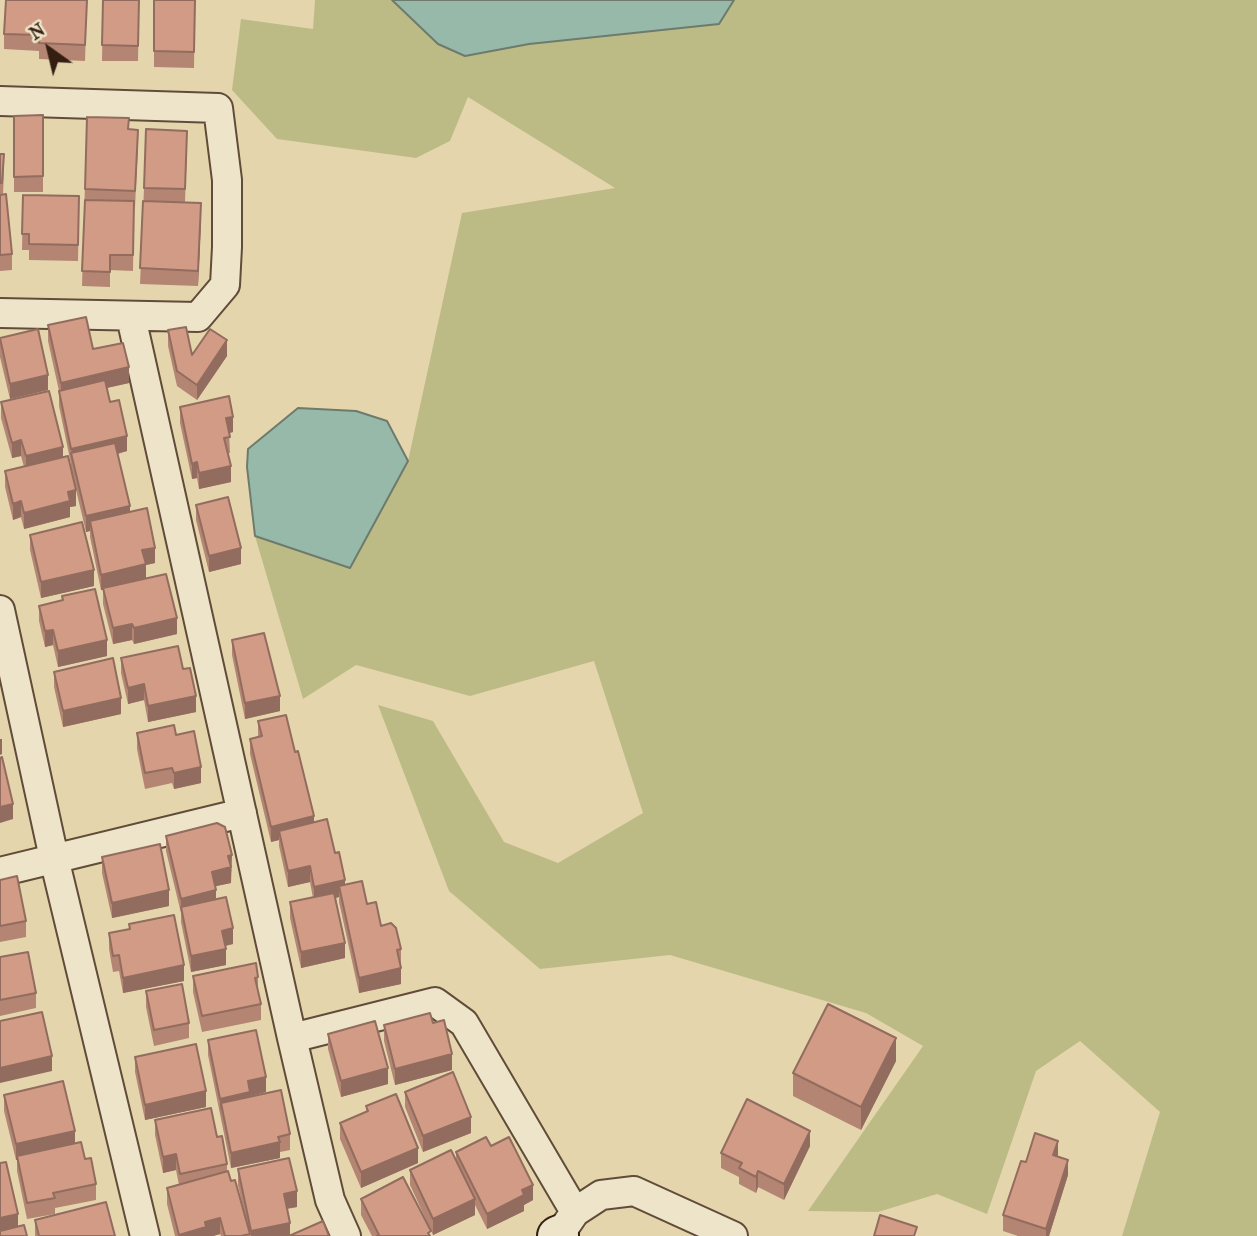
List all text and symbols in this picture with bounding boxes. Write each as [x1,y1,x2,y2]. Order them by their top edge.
north arrow [14,14,84,84]
text: N [25,18,49,45]

